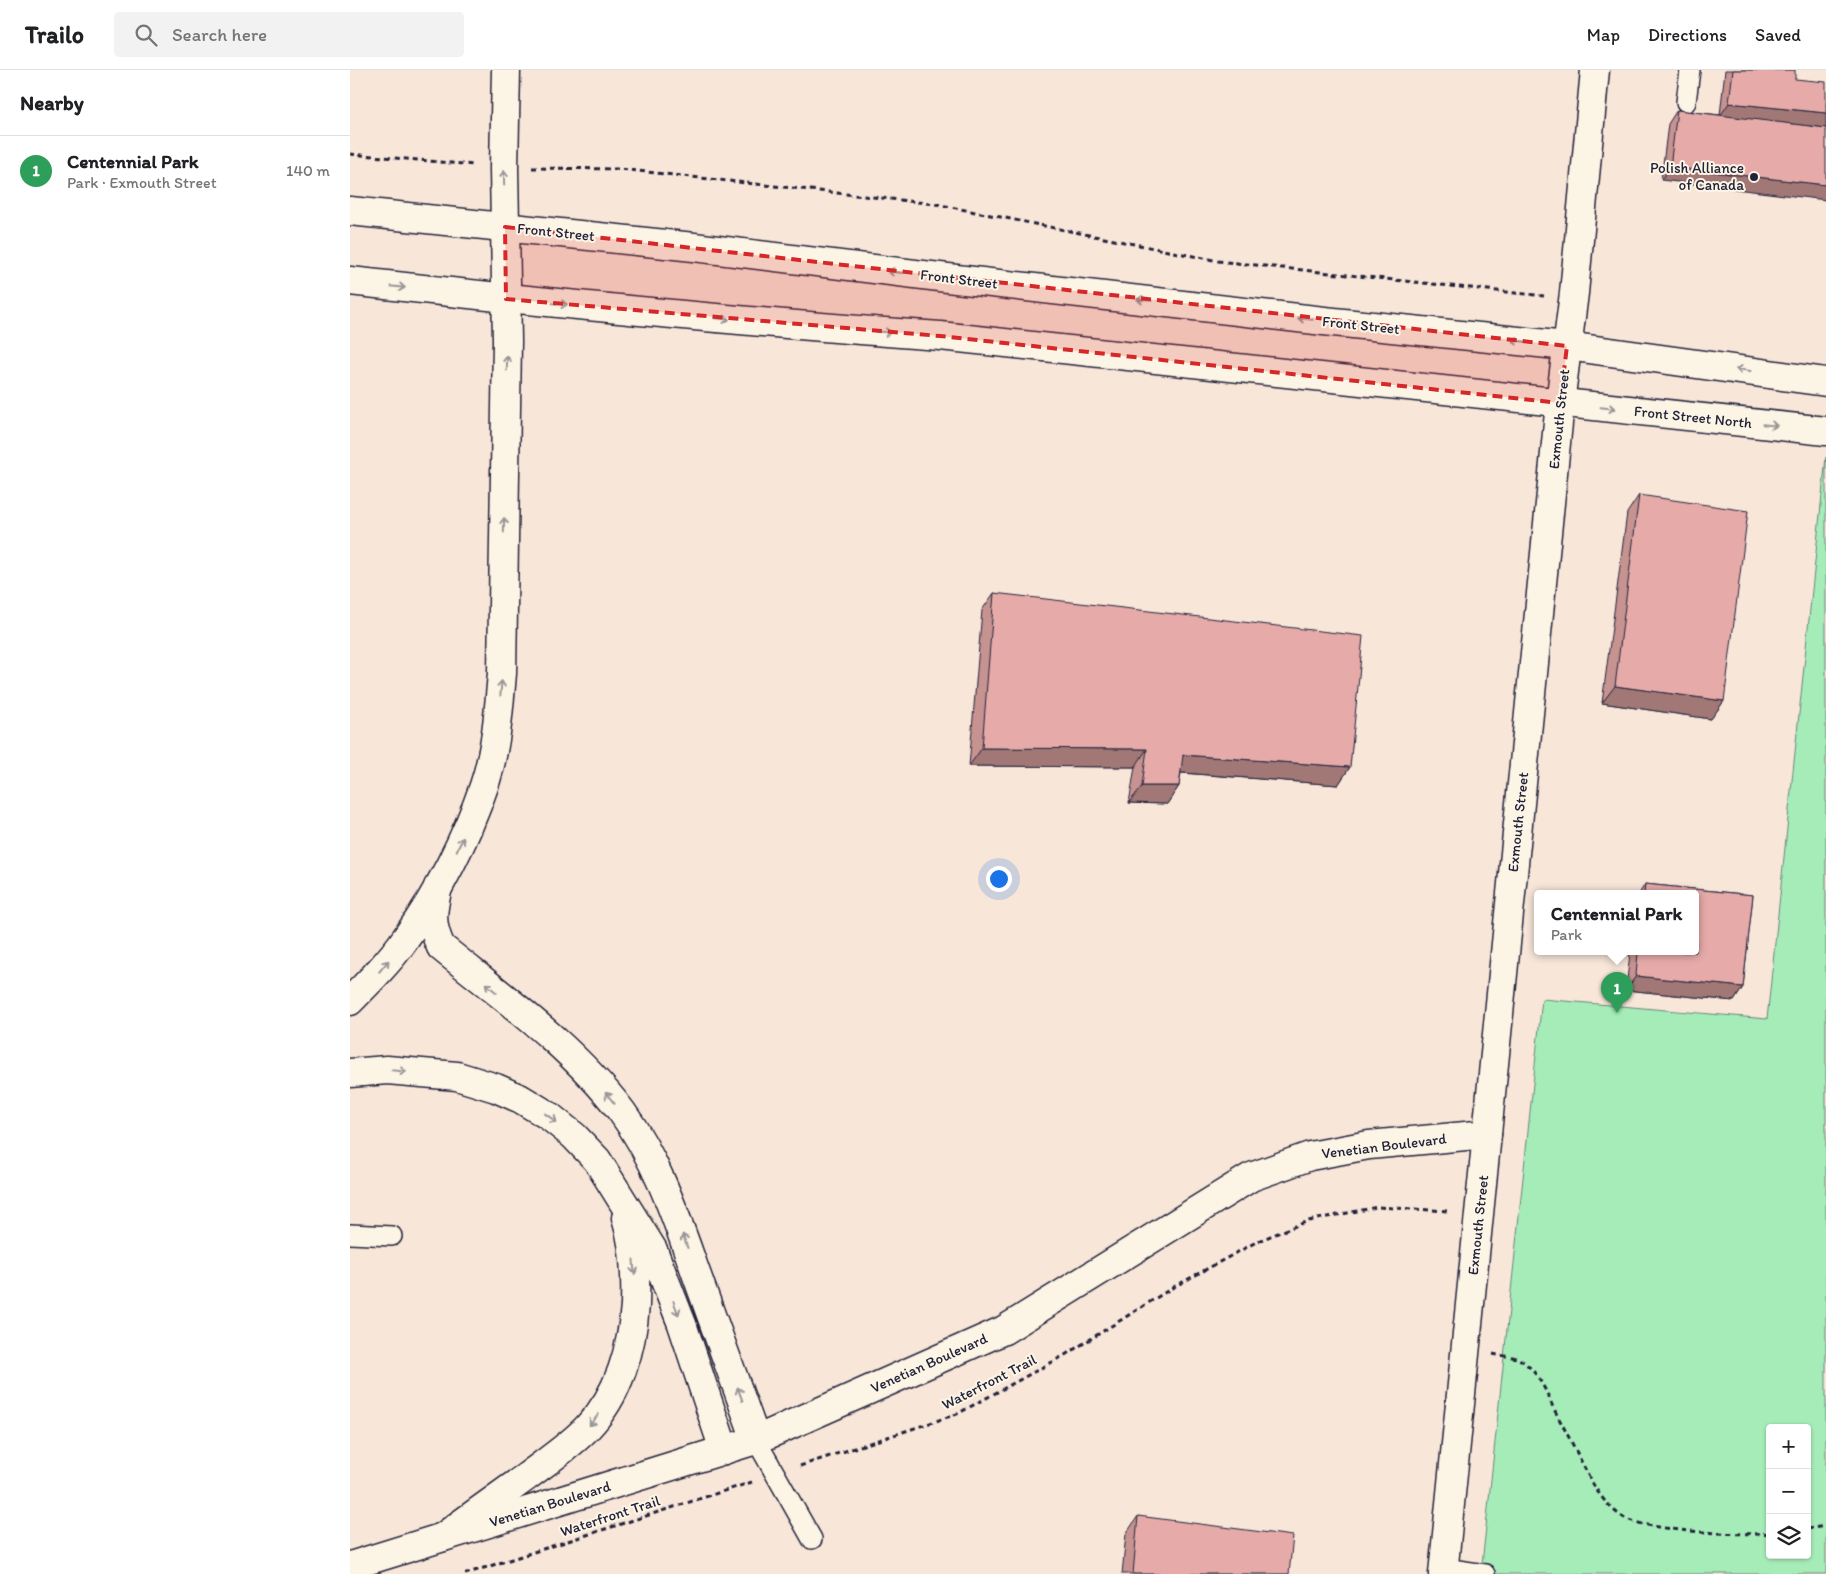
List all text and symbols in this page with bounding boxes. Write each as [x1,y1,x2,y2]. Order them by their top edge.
search box [114,12,464,57]
text: Trailo [25,20,84,49]
icon: search [132,21,160,49]
text: Search here [172,23,267,46]
text: Map [1587,24,1620,46]
text: Directions [1648,24,1727,46]
text: Saved [1755,24,1801,46]
text: Nearby [20,90,84,115]
text: Centennial Park [67,150,199,173]
place label: Polish Alliance of Canada [1650,159,1744,194]
text: 1 [32,161,40,180]
text: 140 m [286,161,330,180]
one-way arrow [499,170,509,186]
marker: Polish Alliance of Canada [1748,171,1760,183]
text: Park · Exmouth Street [67,173,217,192]
street label: Front Street [516,219,596,245]
street label: Front Street [919,265,999,293]
one-way arrow [888,266,904,276]
one-way arrow [390,282,406,291]
one-way arrow [1136,295,1152,305]
one-way arrow [552,299,568,308]
street label: Front Street [1321,312,1401,338]
one-way arrow [714,314,730,324]
one-way arrow [1297,314,1313,324]
one-way arrow [875,328,891,337]
one-way arrow [1511,336,1527,346]
one-way arrow [502,355,512,372]
one-way arrow [1735,365,1751,375]
street label: Exmouth Street [1545,368,1573,470]
street label: Front Street North [1633,402,1753,432]
one-way arrow [1600,403,1616,413]
one-way arrow [1762,420,1778,430]
one-way arrow [499,518,509,534]
one-way arrow [496,680,506,696]
street label: Exmouth Street [1504,771,1532,873]
one-way arrow [456,837,465,852]
your location [986,866,1012,892]
popup [1534,890,1699,955]
text: Centennial Park [1551,902,1682,925]
text: Park [1551,925,1582,944]
one-way arrow [378,959,389,972]
pin: 1 [1601,972,1633,1013]
one-way arrow [485,983,498,994]
one-way arrow [390,1066,406,1075]
one-way arrow [605,1092,616,1105]
one-way arrow [544,1113,558,1123]
street label: Venetian Boulevard [1321,1129,1448,1163]
street label: Exmouth Street [1464,1174,1492,1276]
one-way arrow [680,1234,689,1250]
one-way arrow [630,1259,639,1275]
one-way arrow [672,1300,681,1315]
street label: Venetian Boulevard [868,1329,991,1397]
street label: Waterfront Trail [939,1350,1040,1414]
one-way arrow [735,1387,744,1403]
one-way arrow [588,1413,599,1426]
map controls [1766,1424,1811,1559]
button: + [1766,1424,1811,1469]
button: − [1766,1469,1811,1514]
street label: Venetian Boulevard [487,1477,613,1531]
street label: Waterfront Trail [558,1491,663,1541]
button: layers [1766,1514,1811,1559]

